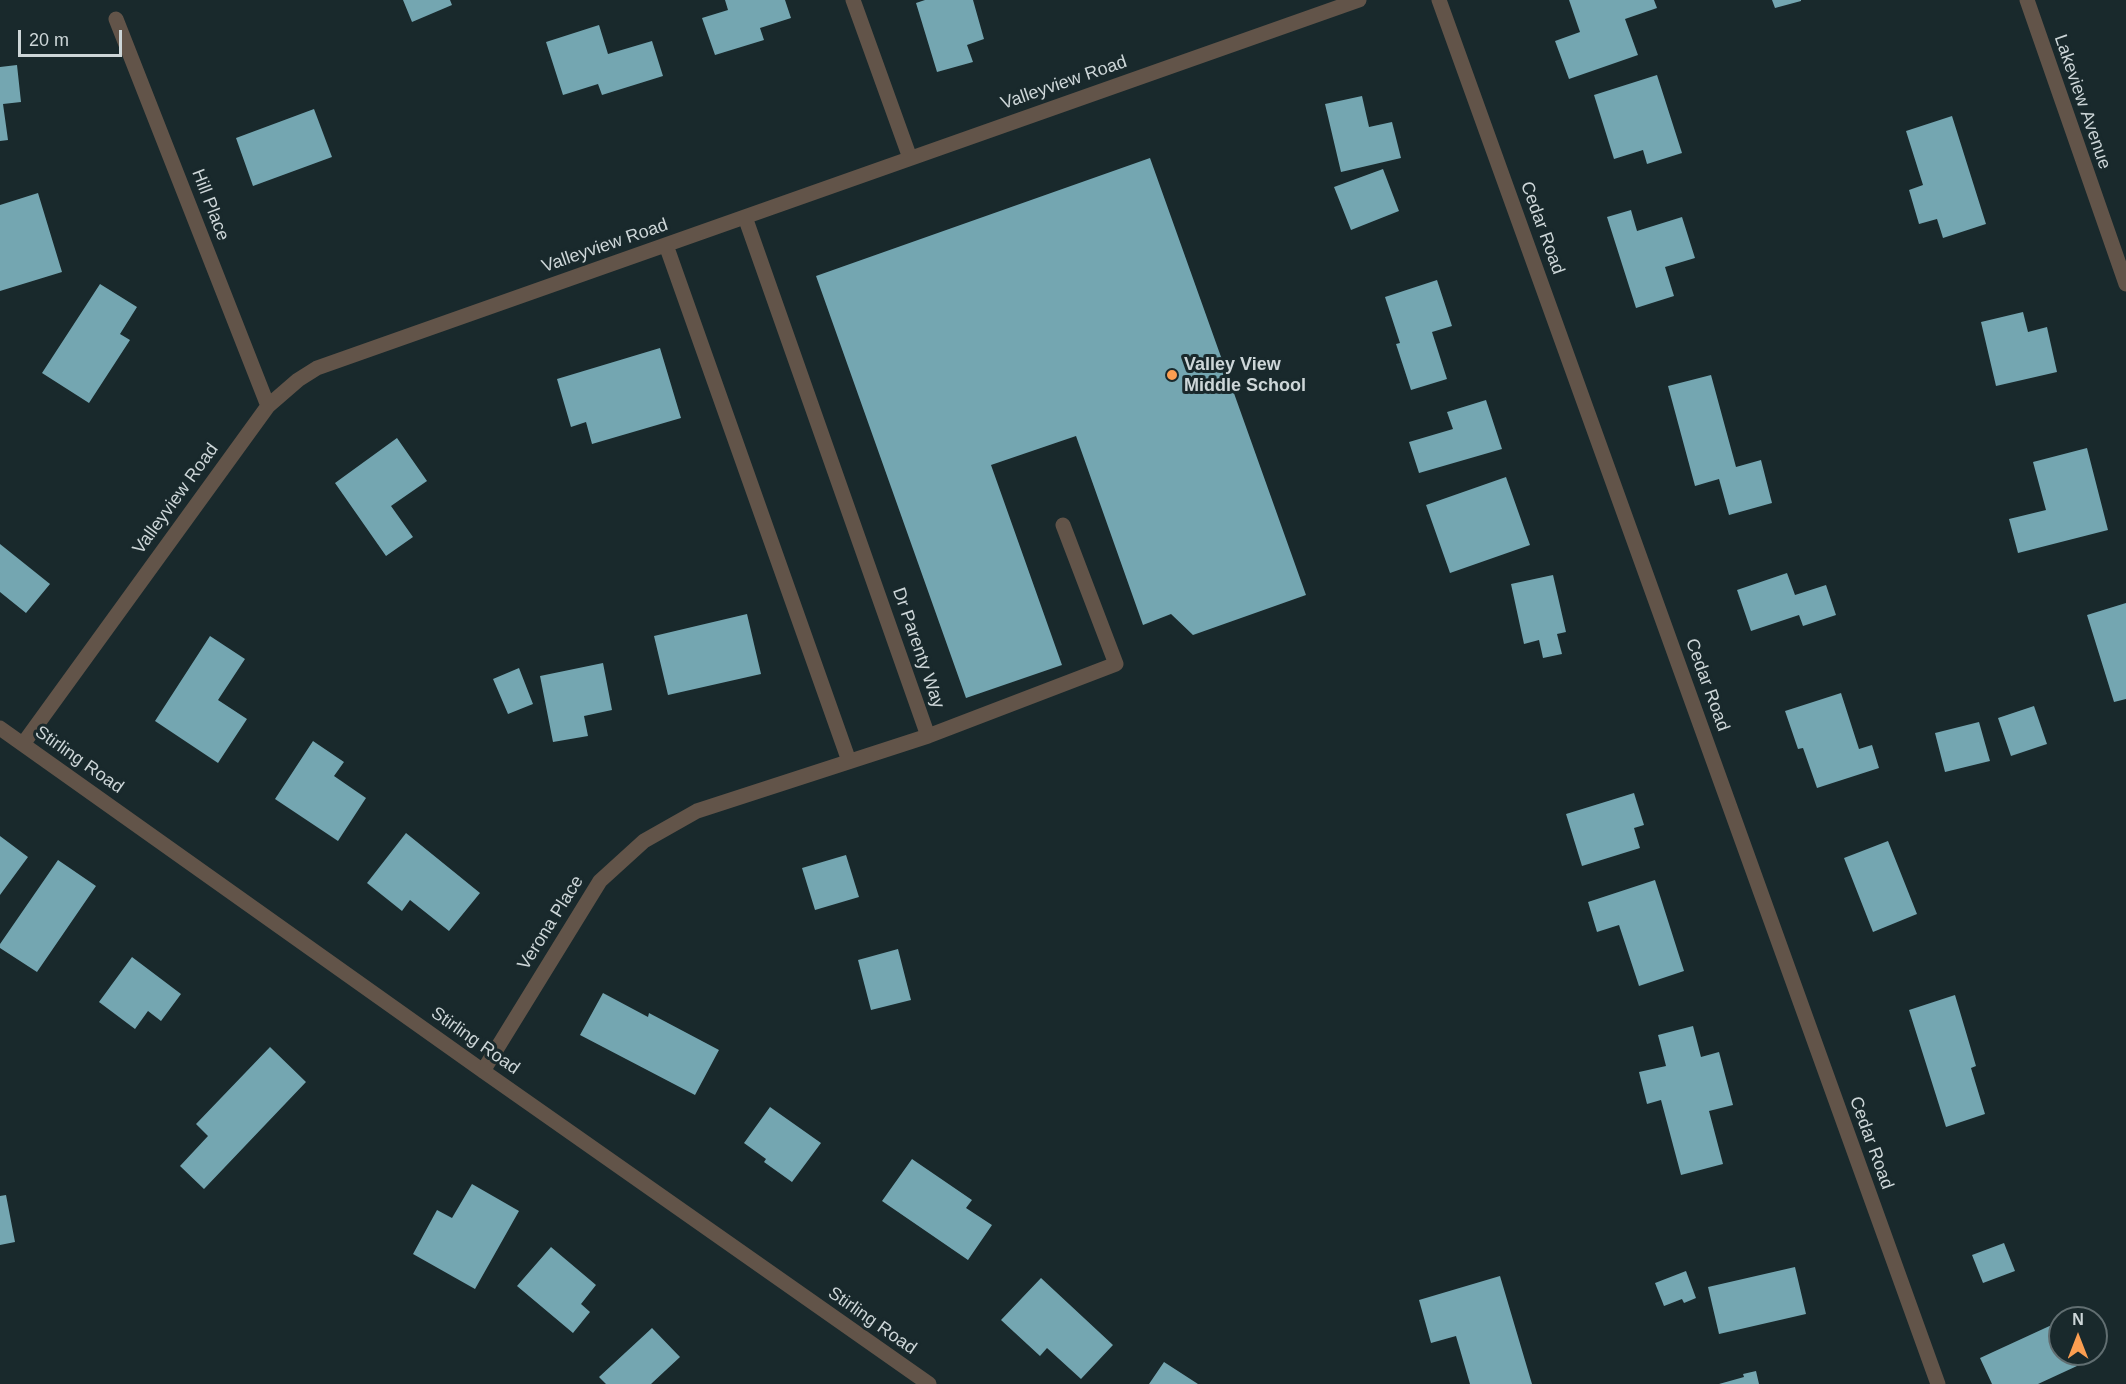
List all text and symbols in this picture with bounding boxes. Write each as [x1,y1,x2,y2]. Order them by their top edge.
scale bar [21,18,124,56]
text: 20 m [29,30,69,50]
street label: Lakeview Avenue [2049,32,2115,172]
street label: Valleyview Road [998,51,1130,115]
street label: Hill Place [186,166,234,244]
street label: Cedar Road [1515,179,1569,277]
street label: Valleyview Road [539,214,671,278]
place label: Valley View Middle School [1184,354,1306,397]
marker: Valley View Middle School [1165,368,1179,382]
street label: Valleyview Road [129,439,223,559]
street label: Dr Parenty Way [887,585,949,711]
street label: Cedar Road [1680,636,1734,734]
street label: Stirling Road [31,722,127,798]
street label: Verona Place [513,872,589,974]
street label: Stirling Road [427,1003,523,1079]
street label: Cedar Road [1844,1094,1898,1192]
street label: Stirling Road [824,1283,920,1359]
north arrow [2048,1306,2108,1366]
text: N [2072,1311,2084,1328]

